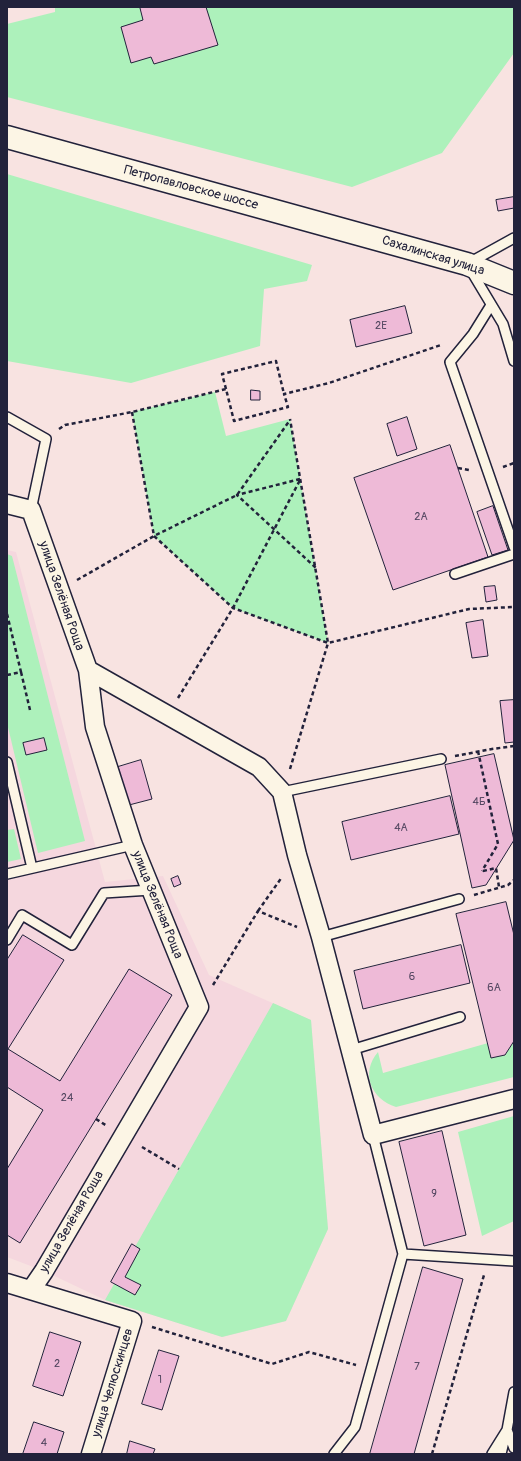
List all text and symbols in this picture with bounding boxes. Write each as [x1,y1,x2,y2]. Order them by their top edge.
street label: Петропавловское шоссе [122,163,260,213]
street label: Сахалинская улица [380,233,486,279]
house number: 2Е [375,319,387,333]
house number: 2А [414,510,428,524]
street label: улица Зелёная Роща [35,539,87,653]
house number: 4Б [473,795,485,809]
house number: 4А [394,821,408,835]
street label: улица Зелёная Роща [128,849,186,961]
house number: 6 [409,970,415,984]
house number: 6А [487,981,501,995]
house number: 24 [61,1091,73,1105]
street label: улица Зелёная Роща [37,1168,107,1276]
house number: 9 [431,1187,437,1201]
street label: улица Челюскинцев [89,1327,137,1439]
house number: 2 [54,1357,60,1371]
house number: 7 [414,1360,420,1374]
house number: 1 [158,1373,162,1387]
house number: 4 [41,1436,47,1450]

